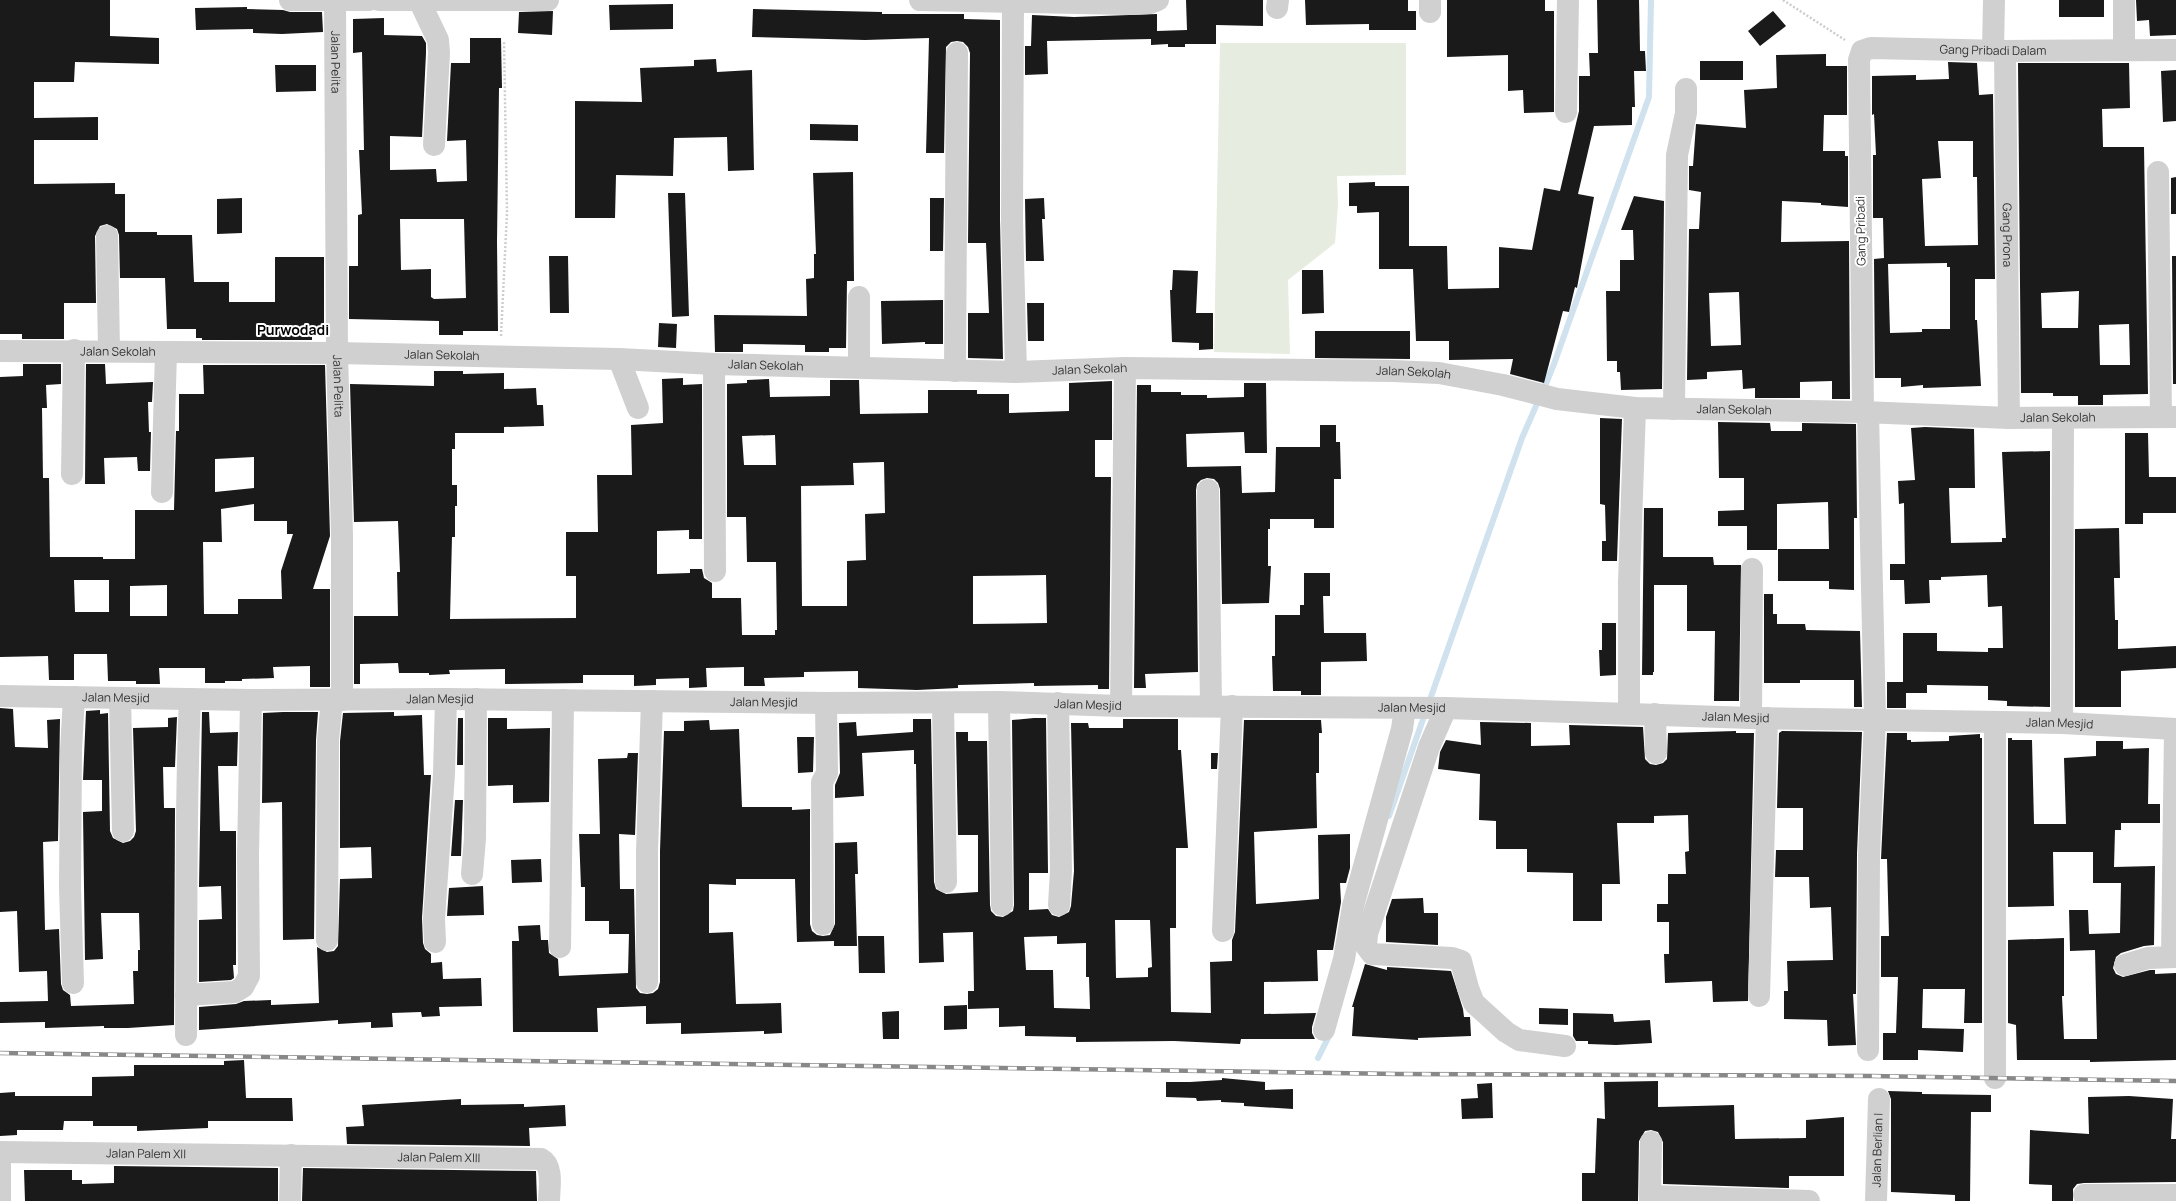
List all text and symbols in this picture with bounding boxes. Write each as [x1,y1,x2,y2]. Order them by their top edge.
street label: Jalan Pelita [327,31,345,93]
street label: Gang Pribadi Dalam [1939,41,2046,59]
street label: Gang Pribadi [1851,196,1870,266]
street label: Gang Prona [1999,203,2016,267]
district label: Purwodadi [257,320,329,339]
street label: Jalan Sekolah [80,342,156,360]
street label: Jalan Sekolah [404,345,480,364]
street label: Jalan Pelita [329,354,348,417]
street label: Jalan Sekolah [728,355,804,374]
street label: Jalan Sekolah [1052,359,1128,379]
street label: Jalan Sekolah [1376,362,1453,383]
street label: Jalan Sekolah [1696,400,1772,418]
street label: Jalan Sekolah [2020,408,2096,426]
street label: Jalan Mesjid [82,688,150,706]
street label: Jalan Mesjid [406,690,474,707]
street label: Jalan Mesjid [730,693,798,711]
street label: Jalan Mesjid [1054,695,1122,714]
street label: Jalan Mesjid [1378,699,1446,716]
street label: Jalan Mesjid [1702,707,1770,726]
street label: Jalan Mesjid [2026,713,2094,733]
street label: Jalan Berlian I [1867,1112,1887,1188]
street label: Jalan Palem XII [106,1144,186,1162]
street label: Jalan Palem XIII [397,1148,481,1166]

